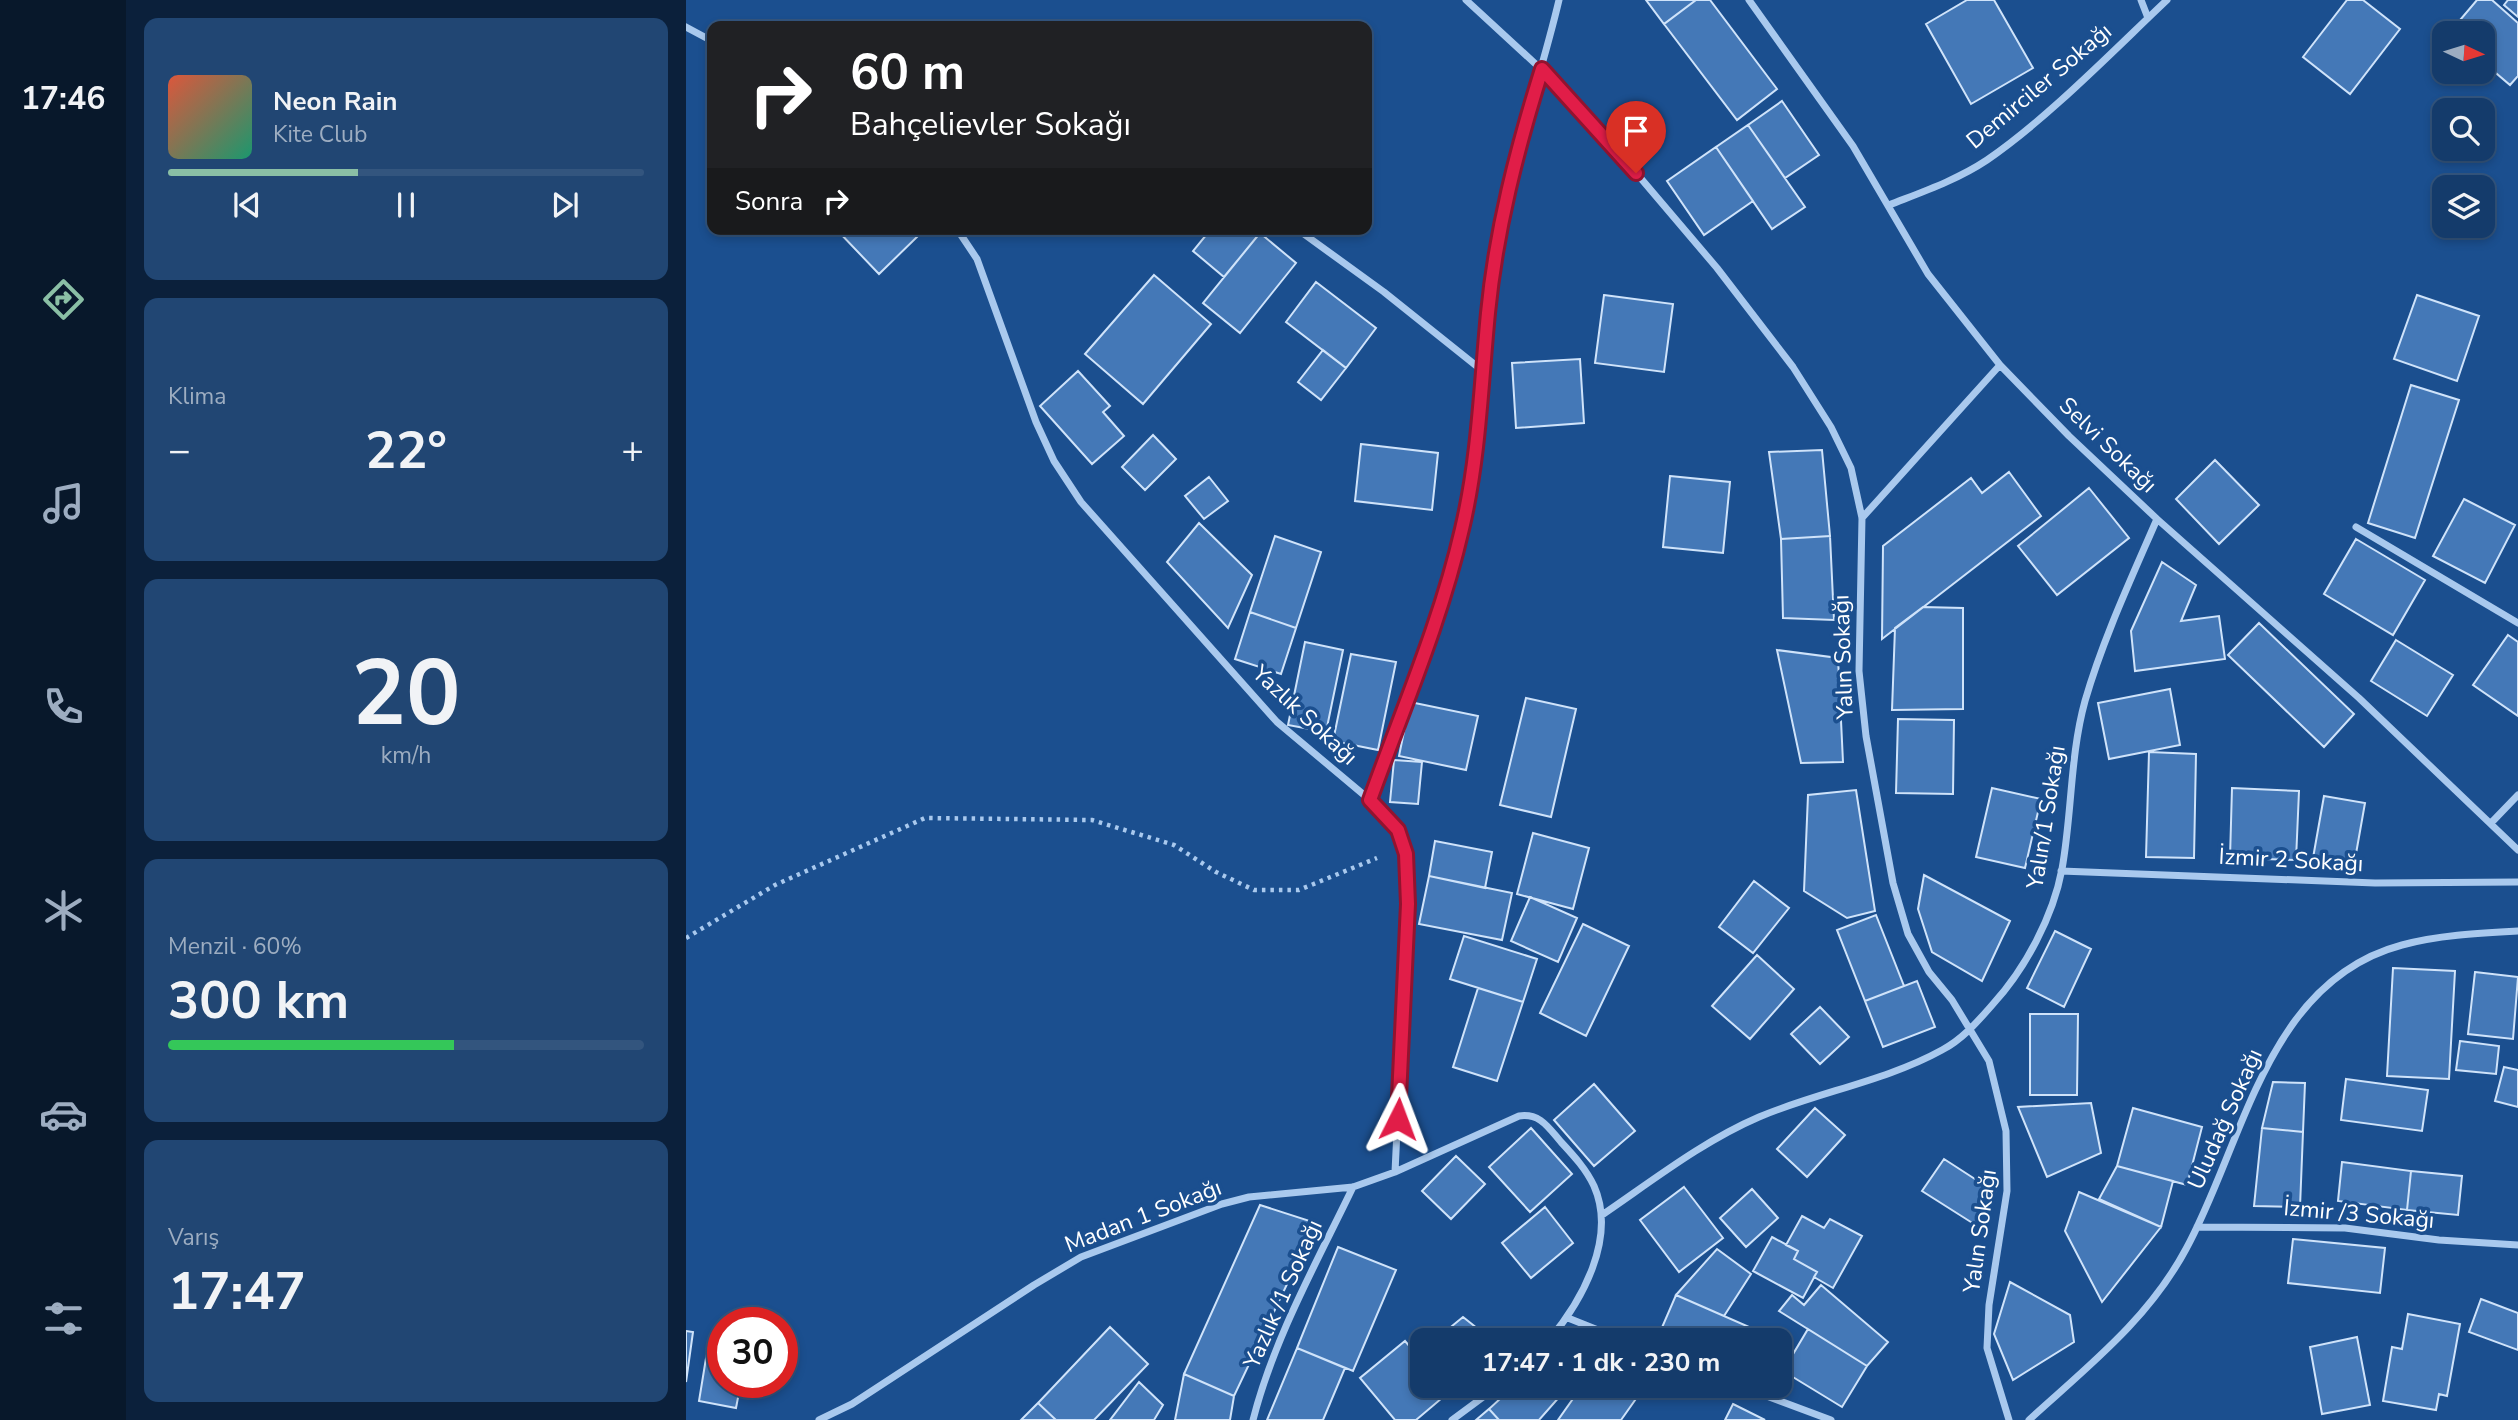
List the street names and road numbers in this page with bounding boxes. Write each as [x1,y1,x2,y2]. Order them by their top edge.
street label: Demirciler Sokağı [1960,16,2118,156]
street label: Selvi Sokağı [2052,390,2164,500]
street label: Yalın Sokağı [1825,594,1861,721]
street label: Yazlık Sokağı [1245,657,1364,772]
street label: Yalın/1 Sokağı [2019,743,2073,892]
street label: İzmir 2 Sokağı [2218,841,2364,879]
street label: Uludağ Sokağı [2180,1044,2270,1194]
street label: Yalın Sokağı [1956,1167,2004,1296]
street label: Madan 1 Sokağı [1060,1172,1226,1260]
street label: İzmir /3 Sokağı [2282,1192,2436,1236]
street label: Yazlık /1 Sokağı [1236,1215,1330,1374]

